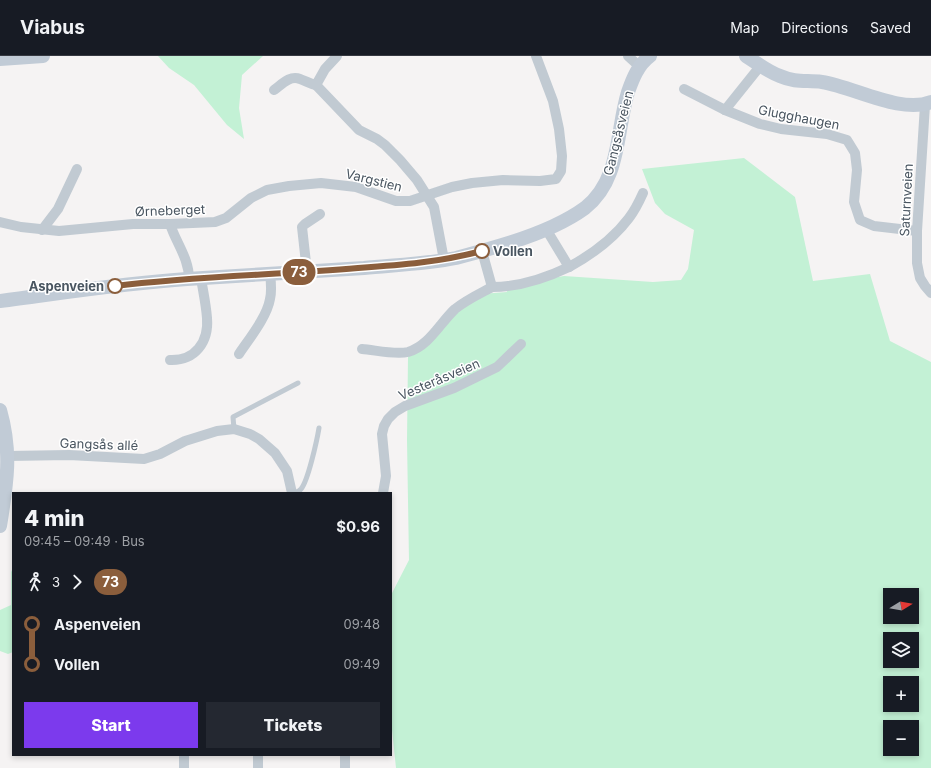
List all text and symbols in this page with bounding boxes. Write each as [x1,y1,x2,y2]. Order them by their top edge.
text: Viabus [20,16,85,39]
text: Map [730,19,759,36]
text: Directions [781,19,848,36]
text: Saved [870,19,911,36]
street label: Gangsåsveien [600,89,636,177]
street label: Glugghaugen [757,101,841,133]
street label: Saturnveien [896,163,916,237]
street label: Vargstien [344,165,404,195]
street label: Ørneberget [135,201,205,219]
marker: Vollen [474,243,490,259]
place label: Vollen [493,243,533,259]
line badge: 73 [281,259,317,285]
text: 73 [291,263,307,280]
place label: Aspenveien [29,278,104,294]
marker: Aspenveien [107,278,123,294]
street label: Vesteråsveien [396,355,482,403]
street label: Gangsås allé [59,435,139,453]
text: 4 min [24,505,85,531]
text: $0.96 [336,517,380,536]
text: 09:45 – 09:49 · Bus [24,533,145,549]
icon: walk [24,571,46,593]
icon: forward [66,571,88,593]
text: 73 [102,573,119,590]
text: 3 [52,574,60,590]
north arrow [883,588,919,624]
map controls [883,588,919,756]
text: Aspenveien [54,615,141,634]
text: 09:48 [344,616,380,632]
button: layers [883,632,919,668]
text: Vollen [54,655,100,674]
text: 09:49 [344,656,380,672]
button: + [883,676,919,712]
button: Start [24,702,198,748]
button: Tickets [206,702,380,748]
button: − [883,720,919,756]

